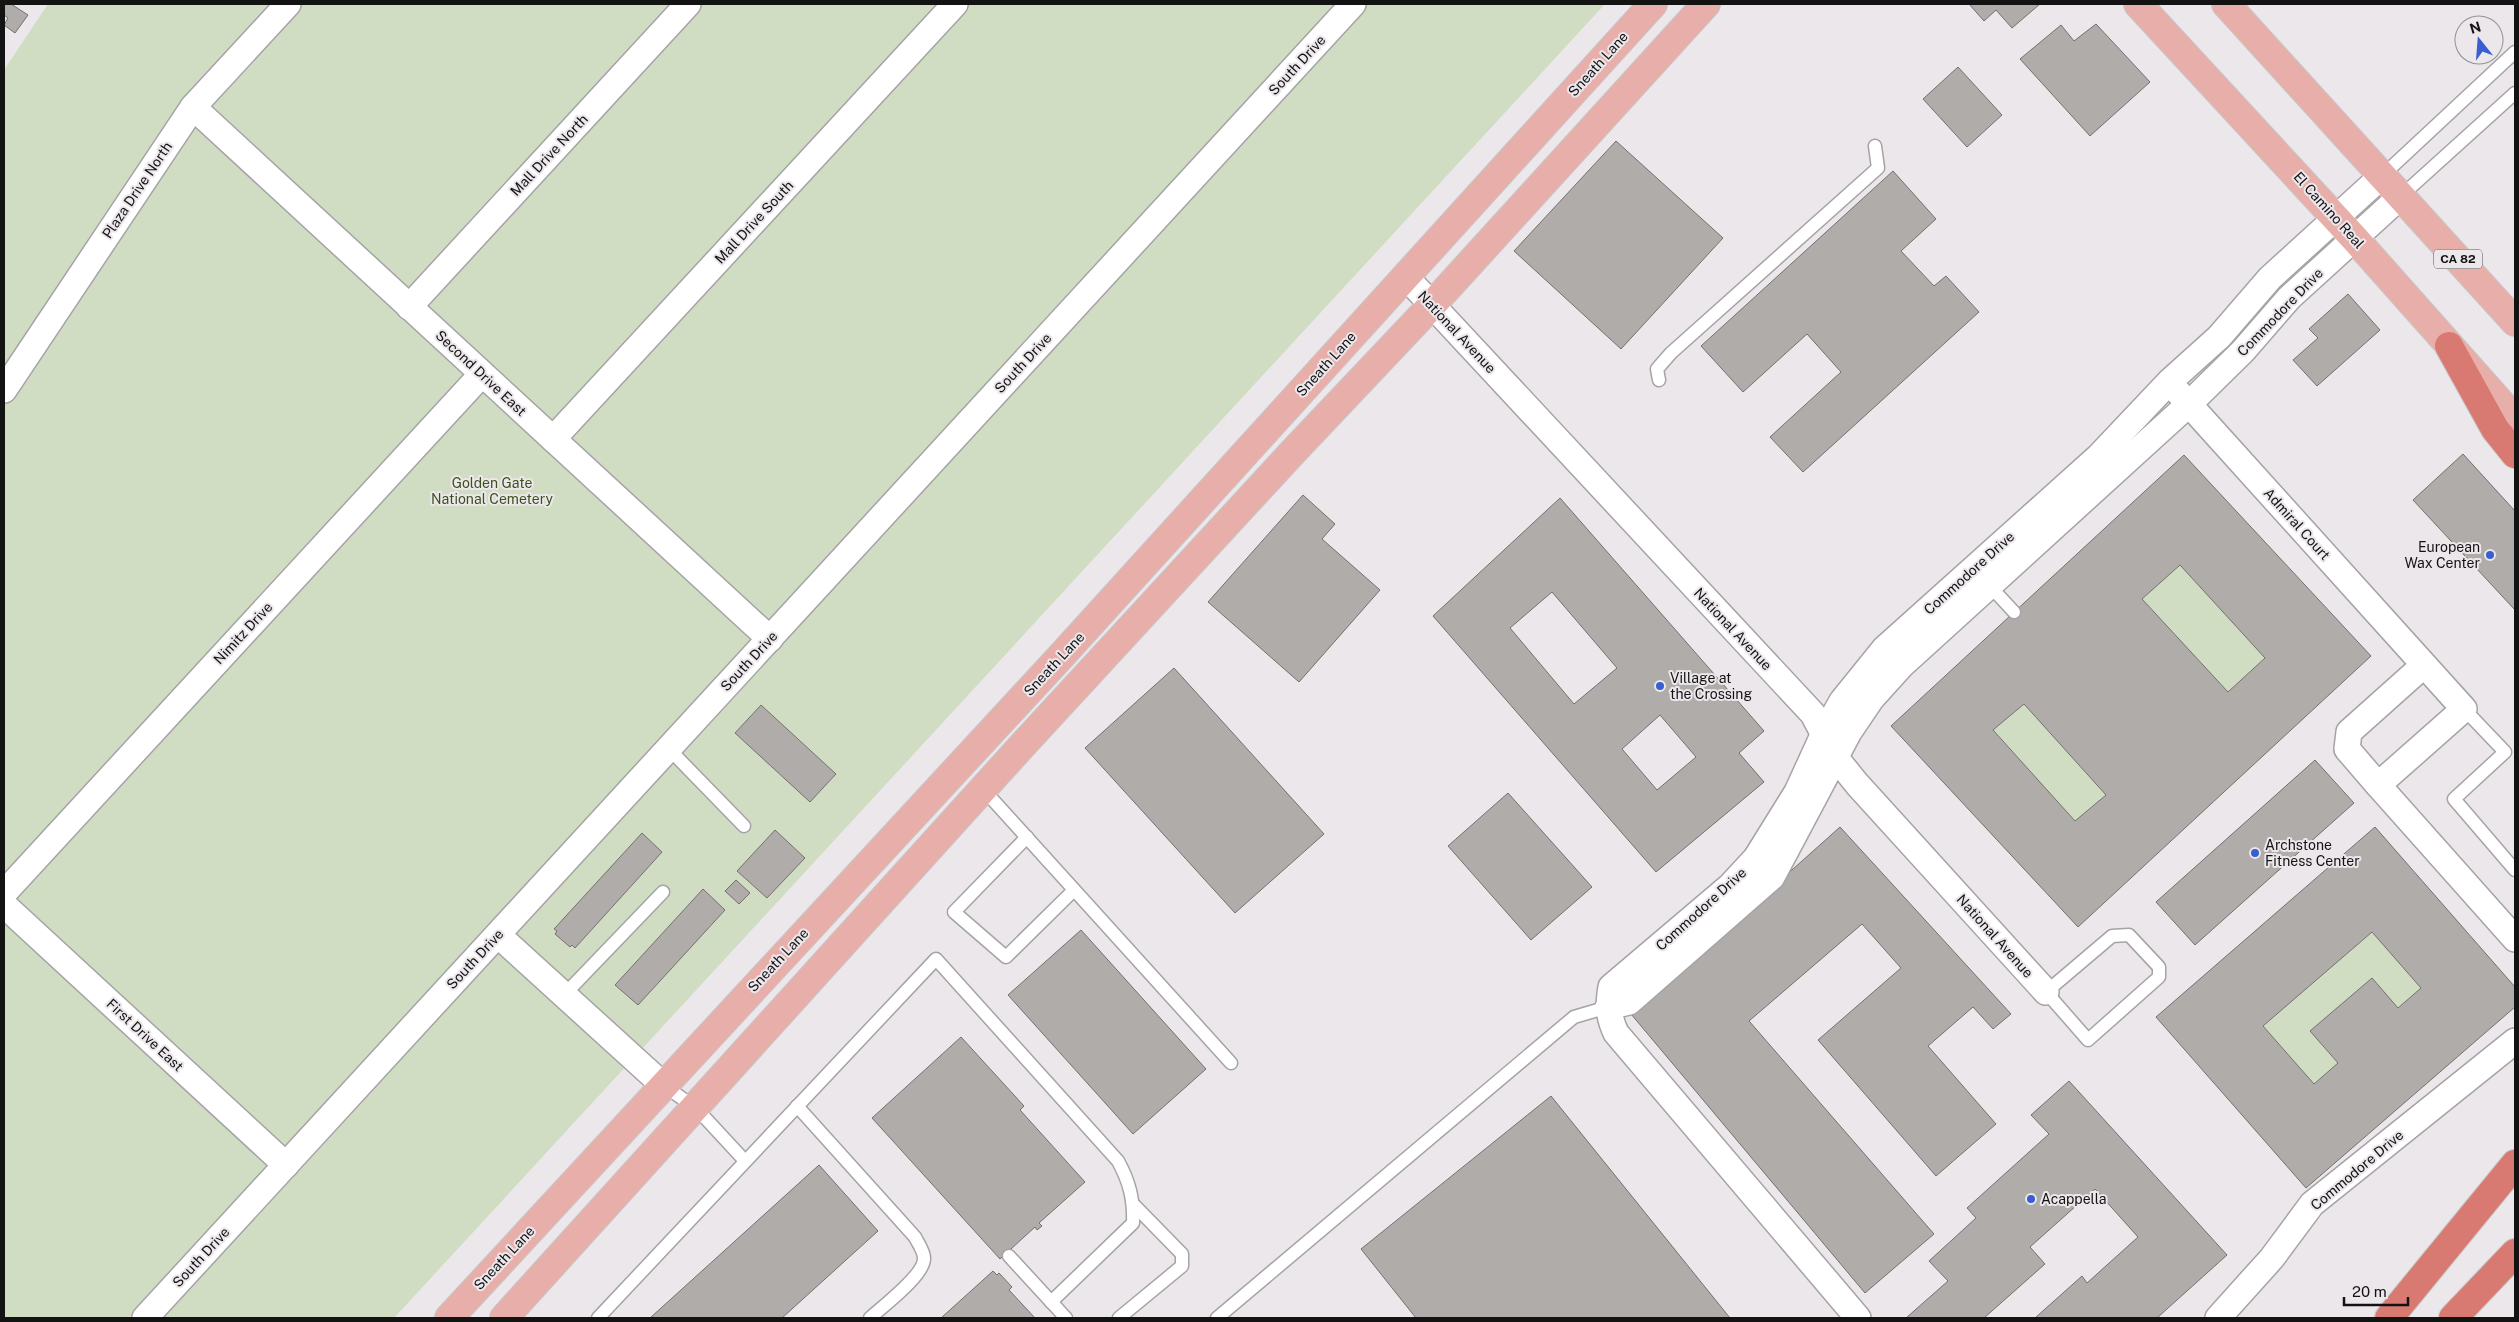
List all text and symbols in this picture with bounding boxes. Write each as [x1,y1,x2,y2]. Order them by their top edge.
north arrow [2454,15,2504,65]
text: N [2468,18,2483,37]
street label: Sneath Lane [1565,28,1631,100]
street label: South Drive [1265,32,1329,98]
street label: Mall Drive North [507,111,591,199]
street label: Plaza Drive North [99,139,175,241]
street label: El Camino Real [2290,168,2368,252]
street label: Mall Drive South [711,177,797,267]
road number: CA 82 [2434,250,2482,268]
street label: Commodore Drive [2234,265,2326,359]
street label: National Avenue [1415,288,1499,376]
street label: Second Drive East [432,327,530,419]
street label: Sneath Lane [1293,328,1359,400]
street label: South Drive [991,330,1055,396]
park label: Golden Gate National Cemetery [431,475,553,507]
street label: Admiral Court [2261,485,2333,563]
street label: Commodore Drive [1921,528,2018,618]
place label: European Wax Center [2404,539,2480,571]
marker: European Wax Center [2484,549,2496,561]
street label: National Avenue [1691,585,1775,673]
street label: Nimitz Drive [210,599,276,667]
street label: South Drive [717,628,781,694]
street label: Sneath Lane [1020,629,1088,699]
place label: Village at the Crossing [1670,670,1752,702]
marker: Village at the Crossing [1654,680,1666,692]
place label: Archstone Fitness Center [2265,837,2360,869]
marker: Archstone Fitness Center [2249,847,2261,859]
street label: Commodore Drive [1653,864,1750,954]
street label: National Avenue [1953,891,2037,981]
street label: Sneath Lane [744,925,812,995]
street label: South Drive [443,926,507,992]
street label: First Drive East [104,996,186,1074]
street label: Commodore Drive [2307,1127,2407,1213]
place label: Acappella [2041,1191,2107,1207]
marker: Acappella [2025,1193,2037,1205]
street label: Sneath Lane [470,1223,538,1293]
street label: South Drive [169,1224,233,1290]
scale bar [2344,1274,2408,1306]
text: 20 m [2352,1283,2387,1300]

